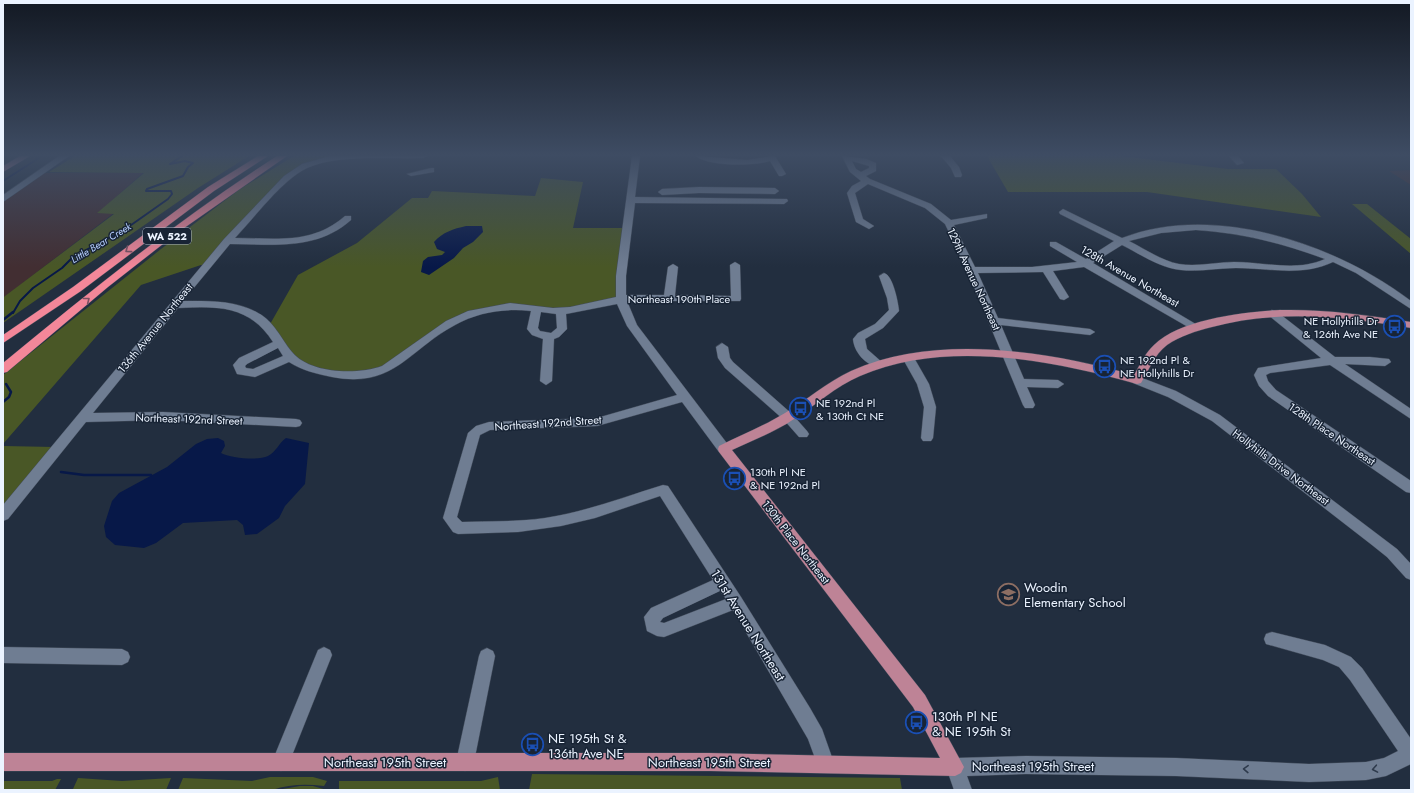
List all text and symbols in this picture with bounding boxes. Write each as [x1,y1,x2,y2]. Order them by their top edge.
water label: Little Bear Creek [68,219,135,267]
street label: 129th Avenue Northeast [943,225,1005,333]
road number: WA 522 [143,228,191,244]
street label: 128th Avenue Northeast [1078,241,1182,311]
one-way arrow [125,245,132,252]
street label: 136th Avenue Northeast [114,279,196,376]
street label: Northeast 190th Place [628,291,731,307]
one-way arrow [83,297,90,304]
place label: NE Hollyhills Dr & 126th Ave NE [1303,313,1378,342]
bus stop icon: NE Hollyhills Dr & 126th Ave NE [1381,314,1407,340]
place label: NE 192nd Pl & NE Hollyhills Dr [1120,352,1195,381]
bus stop icon: NE 192nd Pl & NE Hollyhills Dr [1091,353,1117,379]
place label: NE 192nd Pl & 130th Ct NE [816,395,884,424]
bus stop icon: NE 192nd Pl & 130th Ct NE [787,396,813,422]
street label: 128th Place Northeast [1285,399,1379,469]
street label: Northeast 192nd Street [135,409,243,429]
street label: Northeast 192nd Street [494,411,602,435]
street label: Hollyhills Drive Northeast [1229,425,1333,509]
place label: 130th Pl NE & NE 192nd Pl [750,464,820,493]
bus stop icon: 130th Pl NE & NE 192nd Pl [721,465,747,491]
street label: 130th Place Northeast [758,497,834,587]
street label: 131st Avenue Northeast [706,566,791,685]
place label: Woodin Elementary School [1024,578,1126,612]
school or university icon: Woodin Elementary School [995,581,1021,607]
place label: 130th Pl NE & NE 195th St [932,707,1011,741]
bus stop icon: 130th Pl NE & NE 195th St [903,710,929,736]
place label: NE 195th St & 136th Ave NE [548,729,627,763]
bus stop icon: NE 195th St & 136th Ave NE [519,732,545,758]
street label: Northeast 195th Street [324,753,447,772]
street label: Northeast 195th Street [648,753,771,772]
street label: Northeast 195th Street [972,757,1095,776]
one-way arrow [1372,764,1379,773]
one-way arrow [1243,765,1249,774]

